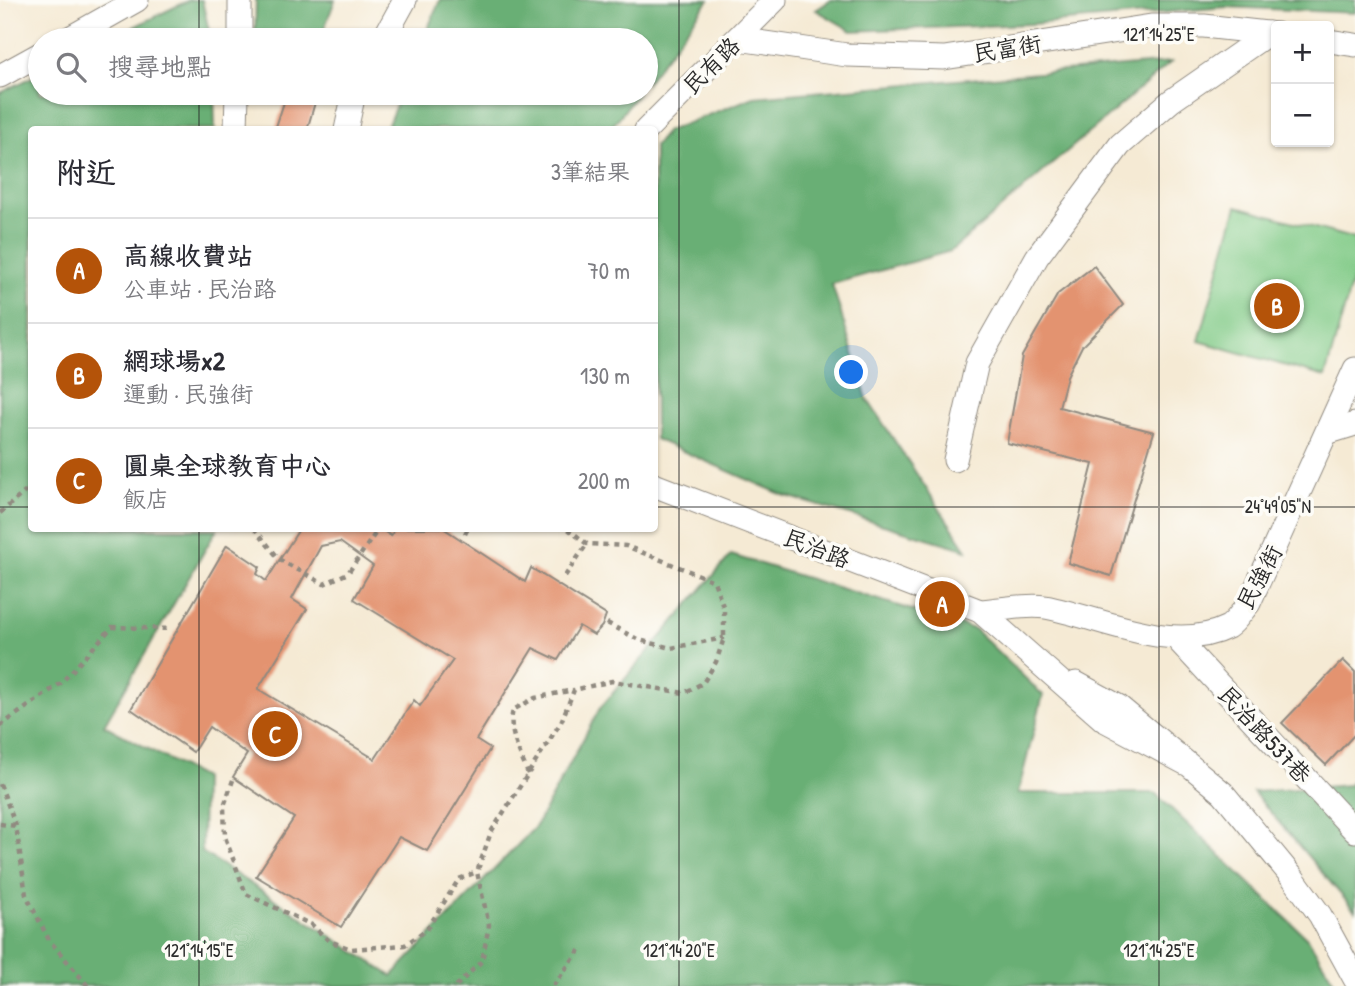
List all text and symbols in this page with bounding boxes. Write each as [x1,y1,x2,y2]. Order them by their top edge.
map controls [1271,21,1334,147]
button: + [1271,21,1334,84]
text: 121°14'25"E [1123,22,1195,47]
street label: 民富街 [971,27,1043,69]
search box [28,28,658,105]
street label: 民有路 [676,30,746,100]
icon: search [52,48,90,86]
text: 搜尋地點 [108,49,212,84]
button: − [1271,84,1334,147]
text: 附近 [56,152,116,192]
text: 3筆結果 [551,156,630,187]
text: 高線收費站 [123,238,253,273]
text: A [73,255,85,286]
text: 70 m [587,255,630,286]
text: 公車站 · 民治路 [123,273,276,304]
pin: B [1254,280,1300,332]
text: 網球場x2 [123,343,225,378]
your location [834,355,868,389]
text: B [73,360,85,391]
text: 130 m [580,360,630,391]
text: 運動 · 民強街 [123,378,253,409]
text: 圓桌全球教育中心 [123,448,331,483]
text: C [73,465,85,496]
text: 200 m [578,465,630,496]
text: 飯店 [123,483,169,514]
text: 24°49'05"N [1245,494,1311,519]
street label: 民治路 [779,521,855,575]
street label: 民強街 [1229,539,1289,615]
pin: A [919,578,965,630]
street label: 民治路537巷 [1212,678,1319,790]
pin: C [252,708,298,760]
text: 121°14'15"E [164,938,234,963]
text: 121°14'20"E [643,938,715,963]
text: 121°14'25"E [1123,938,1195,963]

